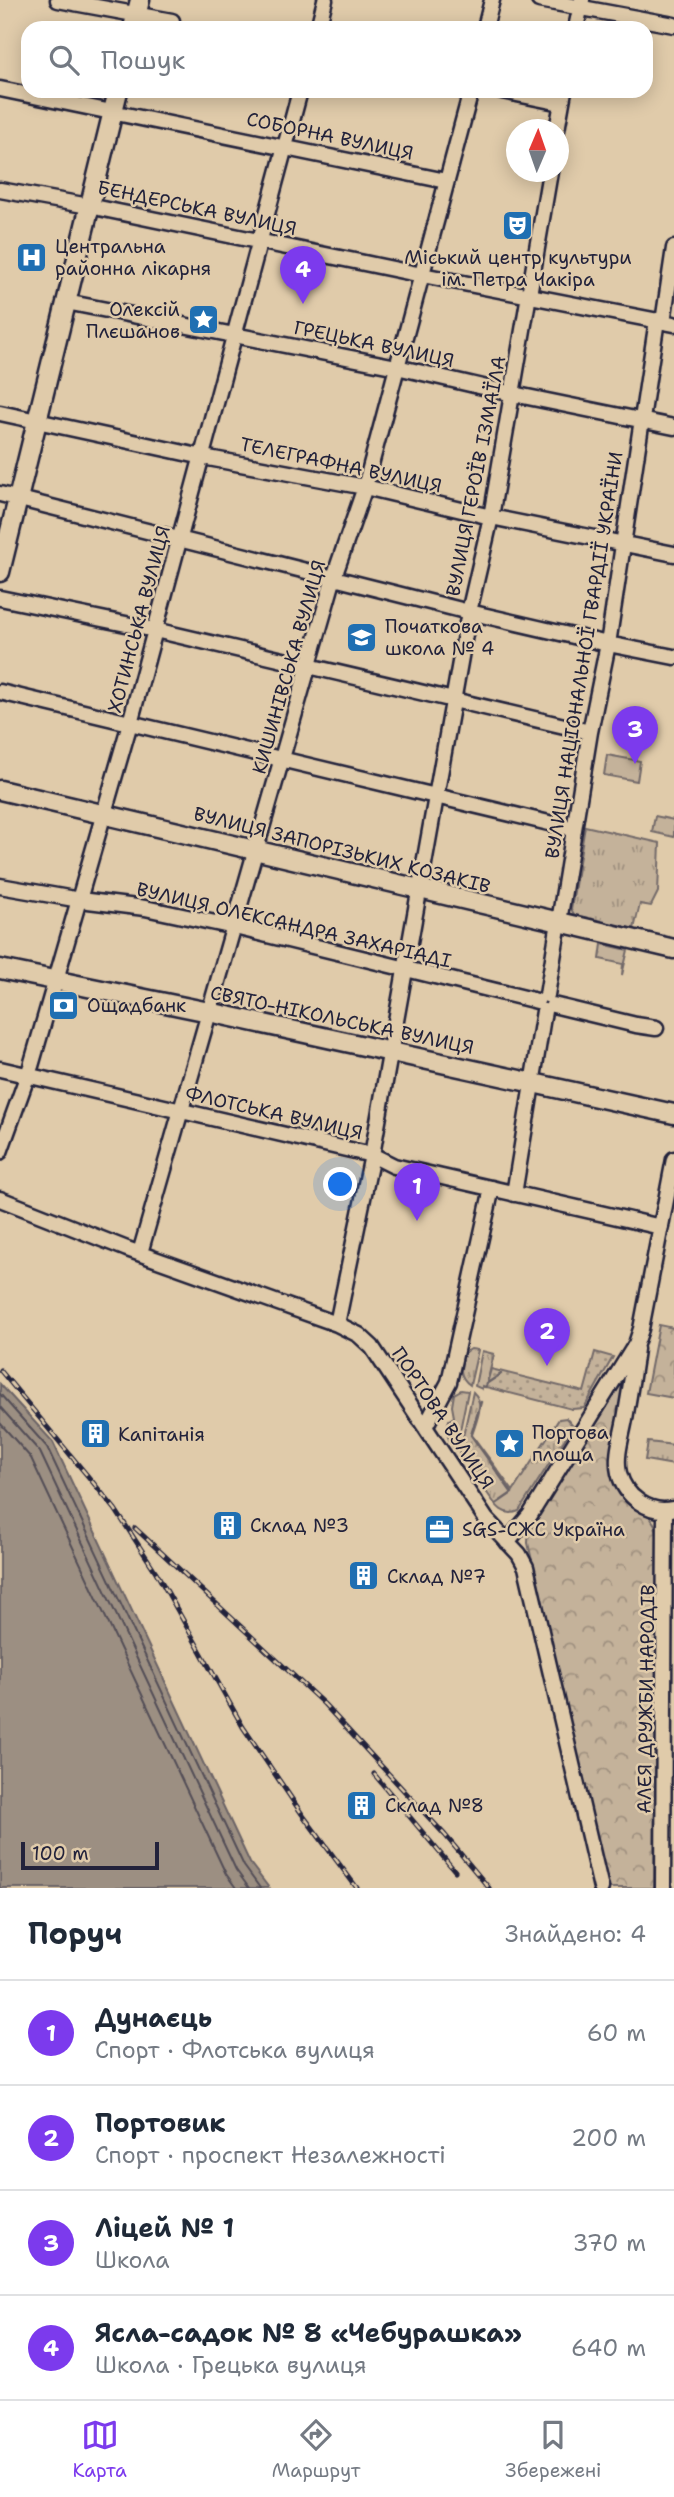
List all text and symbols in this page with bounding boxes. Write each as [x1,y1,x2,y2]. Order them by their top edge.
search box [21,21,653,98]
icon: search [45,41,83,79]
text: Пошук [101,42,185,77]
street label: СОБОРНА ВУЛИЦЯ [244,106,416,166]
north arrow [506,119,569,182]
street label: БЕНДЕРСЬКА ВУЛИЦЯ [95,175,299,241]
theatre icon: Міський центр культури ім. Петра Чакіра [501,209,535,243]
place label: Центральна районна лікарня [55,234,211,281]
hospital icon: Центральна районна лікарня [15,240,49,274]
place label: Міський центр культури ім. Петра Чакіра [404,245,632,292]
pin: 4 [280,246,326,304]
place label: Олексій Плєшанов [86,297,180,344]
place icon: Олексій Плєшанов [186,303,220,337]
street label: ГРЕЦЬКА ВУЛИЦЯ [292,315,456,373]
street label: ВУЛИЦЯ ГЕРОЇВ ІЗМАЇЛА [440,353,512,598]
street label: ТЕЛЕГРАФНА ВУЛИЦЯ [238,431,444,499]
street label: ВУЛИЦЯ НАЦІОНАЛЬНОЇ ГВАРДІЇ УКРАЇНИ [539,450,629,860]
street label: ХОТИНСЬКА ВУЛИЦЯ [102,523,176,715]
street label: КИШИНІВСЬКА ВУЛИЦЯ [246,557,332,777]
place label: Початкова школа № 4 [385,614,494,661]
school or university icon: Початкова школа № 4 [345,620,379,654]
pin: 3 [612,706,658,764]
street label: ВУЛИЦЯ ЗАПОРІЗЬКИХ КОЗАКІВ [191,801,493,899]
street label: ВУЛИЦЯ ОЛЕКСАНДРА ЗАХАРІАДІ [134,877,454,973]
street label: СВЯТО-НІКОЛЬСЬКА ВУЛИЦЯ [208,980,476,1060]
bank icon: Ощадбанк [47,988,81,1022]
place label: Ощадбанк [87,993,186,1018]
street label: ФЛОТСЬКА ВУЛИЦЯ [183,1080,365,1146]
pin: 1 [394,1163,440,1221]
your location [323,1167,357,1201]
pin: 2 [524,1308,570,1366]
street label: ПОРТОВА ВУЛИЦЯ [386,1342,500,1494]
building icon: Капітанія [78,1417,112,1451]
place label: Портова площа [532,1420,609,1467]
place label: Капітанія [118,1422,205,1447]
place icon: Портова площа [492,1426,526,1460]
building icon: Склад №3 [210,1508,244,1542]
office icon: SGS‑СЖС Україна [422,1512,456,1546]
place label: Склад №3 [250,1513,349,1538]
place label: SGS‑СЖС Україна [462,1517,625,1542]
building icon: Склад №7 [347,1559,381,1593]
place label: Склад №7 [387,1564,486,1589]
street label: АЛЕЯ ДРУЖБИ НАРОДІВ [632,1584,660,1814]
building icon: Склад №8 [345,1788,379,1822]
place label: Склад №8 [385,1793,484,1818]
scale bar [21,1839,159,1871]
text: 100 m [32,1841,89,1866]
text: Поруч [28,1913,122,1954]
text: Знайдено: 4 [505,1919,646,1949]
text: Дунаєць [95,2000,212,2035]
text: 1 [46,2018,56,2048]
text: 60 m [587,2018,646,2048]
text: Спорт · Флотська вулиця [95,2035,375,2065]
text: Портовик [95,2105,226,2140]
text: 2 [43,2123,59,2153]
text: 200 m [571,2123,646,2153]
text: Спорт · проспект Незалежності [95,2140,446,2170]
text: Ліцей № 1 [95,2210,234,2245]
text: 3 [43,2228,59,2258]
text: 370 m [573,2228,646,2258]
text: Школа [95,2245,170,2275]
text: Ясла-садок № 8 «Чебурашка» [95,2315,522,2350]
text: 4 [43,2333,59,2363]
text: 640 m [571,2333,646,2363]
text: Школа · Грецька вулиця [95,2350,367,2380]
tab: Карта [72,2416,127,2483]
tab: Маршрут [272,2416,360,2483]
tab: Збережені [505,2416,602,2483]

